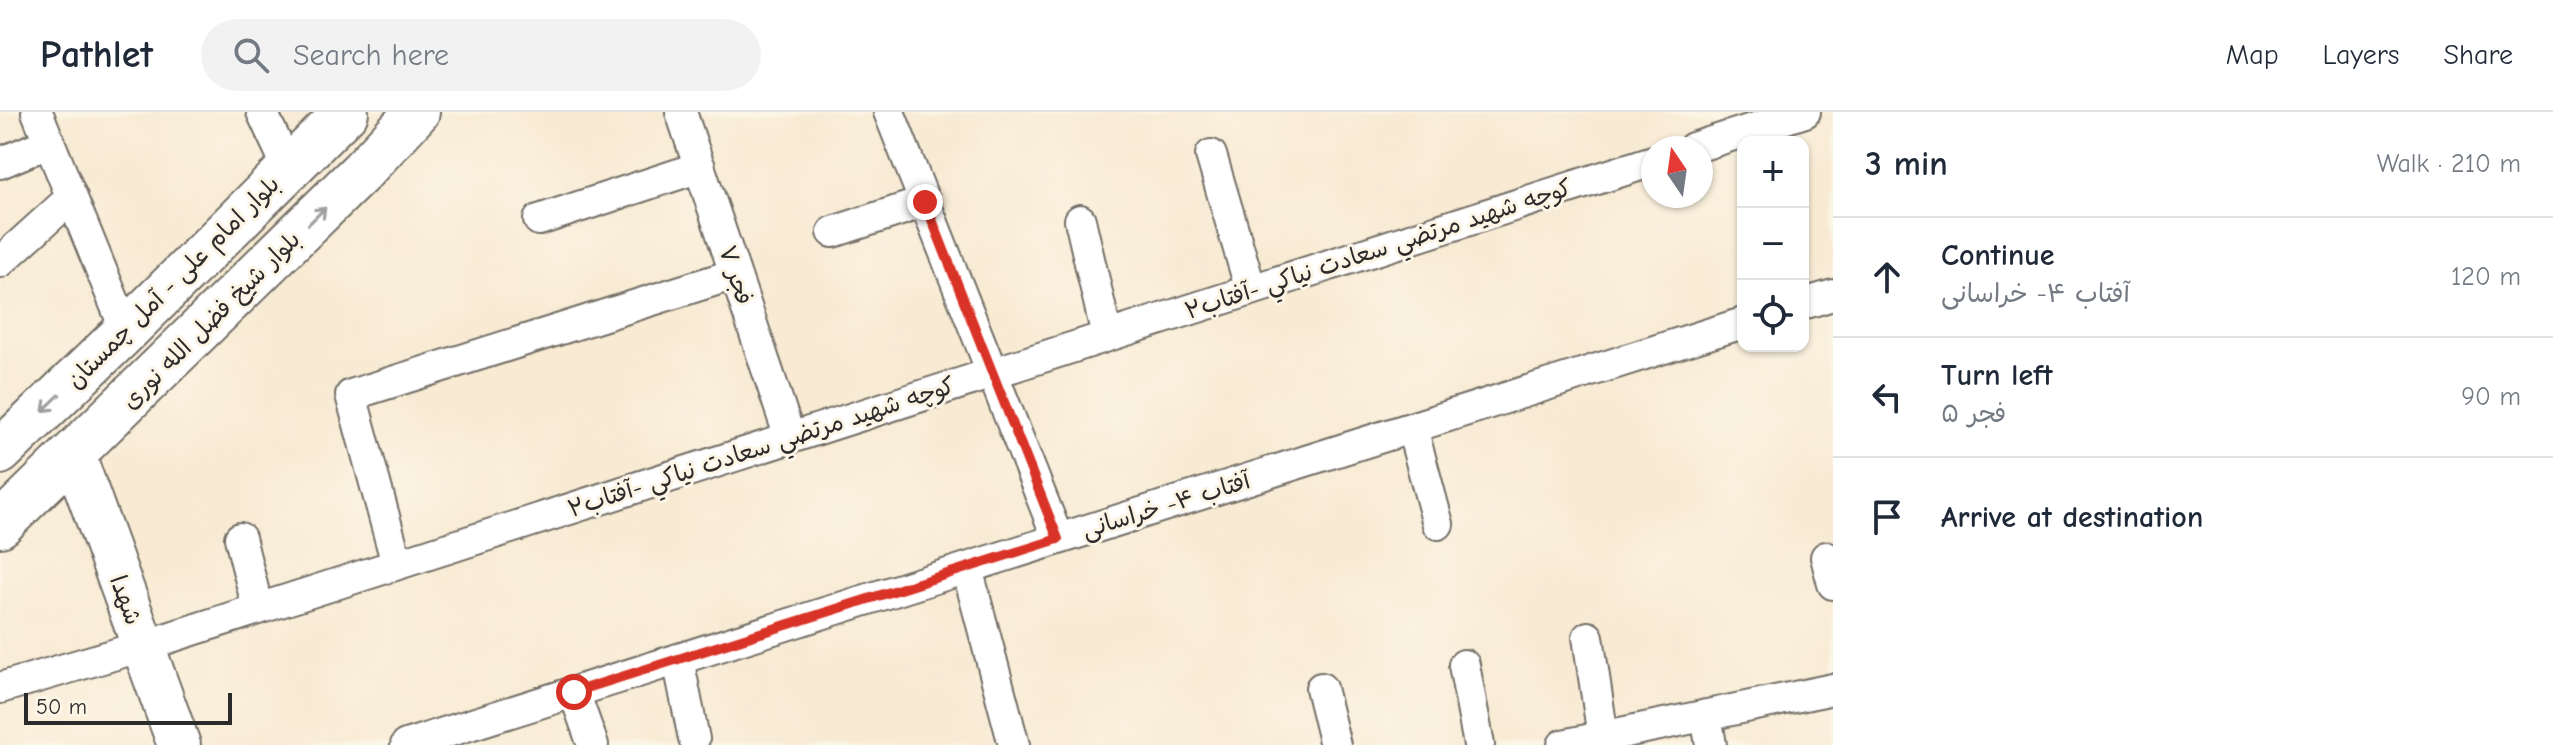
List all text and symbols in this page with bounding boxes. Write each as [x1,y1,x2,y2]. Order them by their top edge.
search box [201,19,761,91]
text: Pathlet [40,33,153,77]
icon: search [229,33,273,77]
text: Search here [293,38,449,73]
text: Map [2226,39,2279,71]
text: Layers [2323,39,2399,71]
text: Share [2443,39,2513,71]
north arrow [1641,136,1713,208]
map controls [1737,136,1809,352]
button: + [1737,136,1809,208]
text: 3 min [1865,144,1948,184]
text: Walk · 210 m [2377,149,2521,179]
street label: بلوار امام علی - آمل چمستان [61,170,288,397]
street label: كوچه شهيد مرتضي سعادت نياكي -آفتاب۲ [1181,173,1577,332]
route end [907,184,943,220]
one-way arrow [307,207,326,226]
button: − [1737,208,1809,280]
street label: بلوار شیخ فضل الله نوری [116,225,307,416]
text: Continue [1941,238,2055,273]
street label: فجر ۷ [713,242,759,308]
icon: ahead [1865,255,1909,299]
text: 120 m [2451,262,2521,292]
text: آفتاب ۴- خراسانی [1941,279,2130,309]
button: locate [1737,280,1809,352]
text: Turn left [1941,358,2053,393]
street label: كوچه شهيد مرتضي سعادت نياكي -آفتاب۲ [564,371,960,530]
icon: left [1865,375,1909,419]
text: 90 m [2461,382,2521,412]
one-way arrow [42,393,62,411]
text: فجر ۵ [1941,399,2006,429]
street label: آفتاب ۴- خراسانی [1078,466,1255,545]
icon: arrive [1865,495,1909,539]
text: Arrive at destination [1941,500,2203,535]
street label: شهدا [104,571,148,629]
route start [556,674,592,710]
scale bar [24,689,232,725]
text: 50 m [36,694,87,720]

